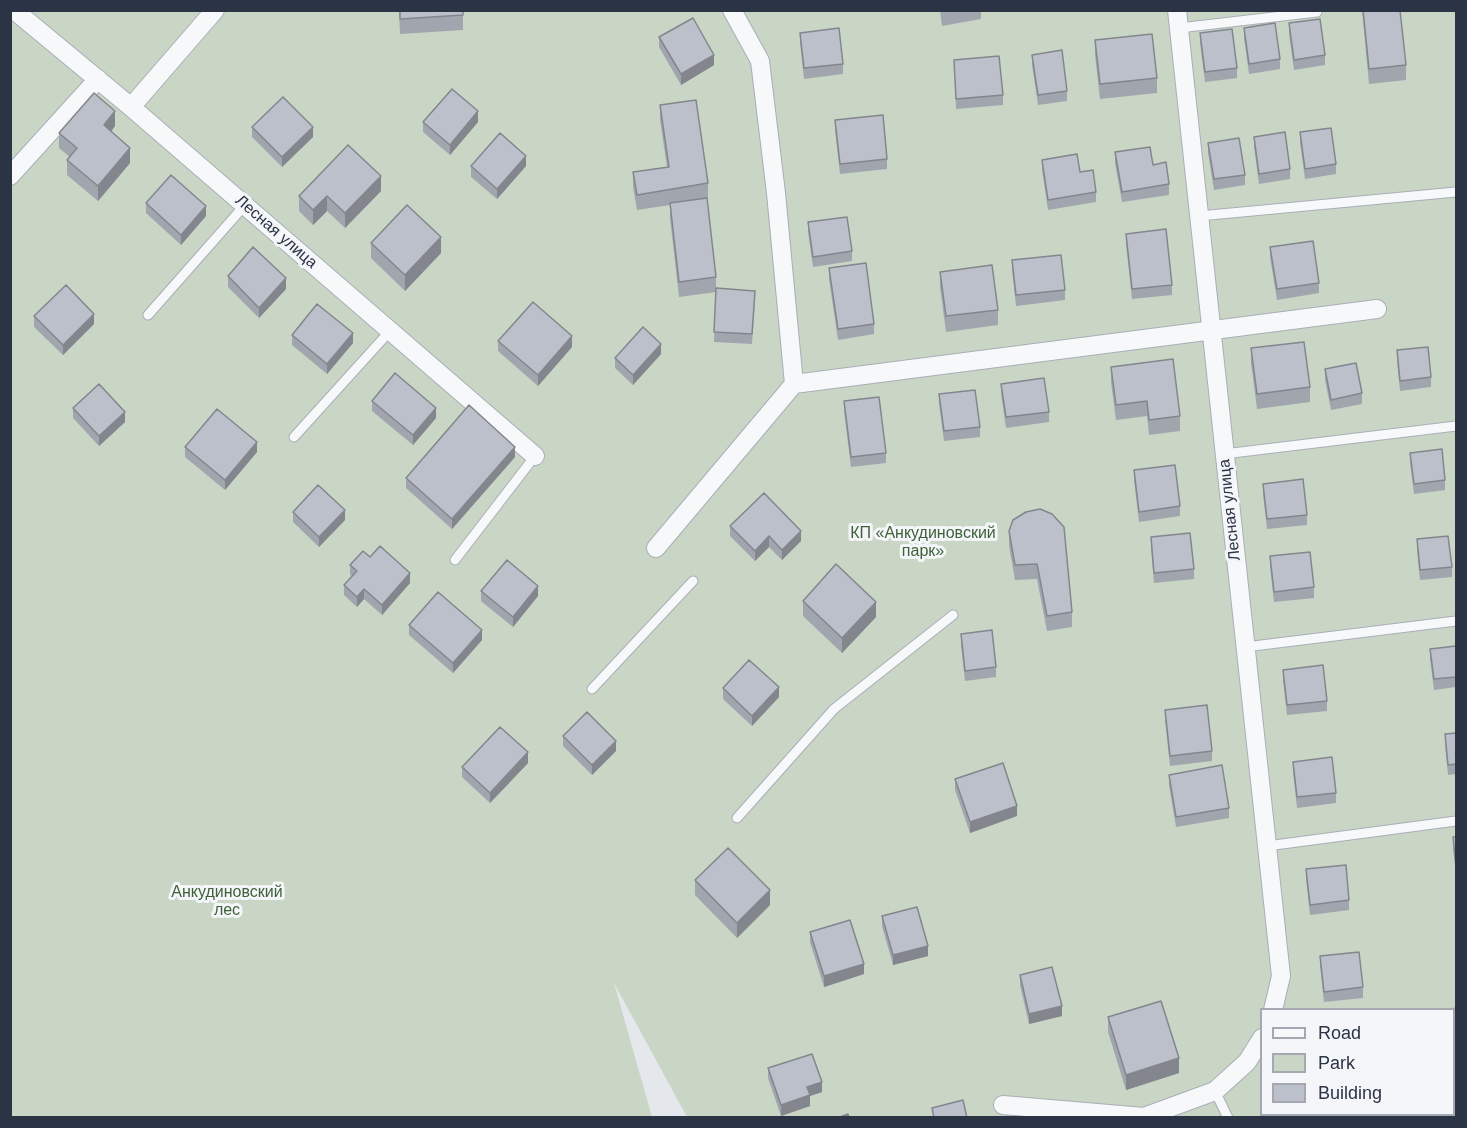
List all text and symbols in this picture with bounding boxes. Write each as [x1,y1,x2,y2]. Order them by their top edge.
street label: Лесная улица [231,191,321,273]
street label: Лесная улица [1215,458,1245,562]
park label: КП «Анкудиновский парк» [850,524,996,562]
park label: Анкудиновский лес [171,883,283,921]
legend [1260,1008,1455,1116]
text: Road [1318,1023,1361,1043]
text: Park [1318,1053,1355,1073]
text: Building [1318,1083,1382,1103]

